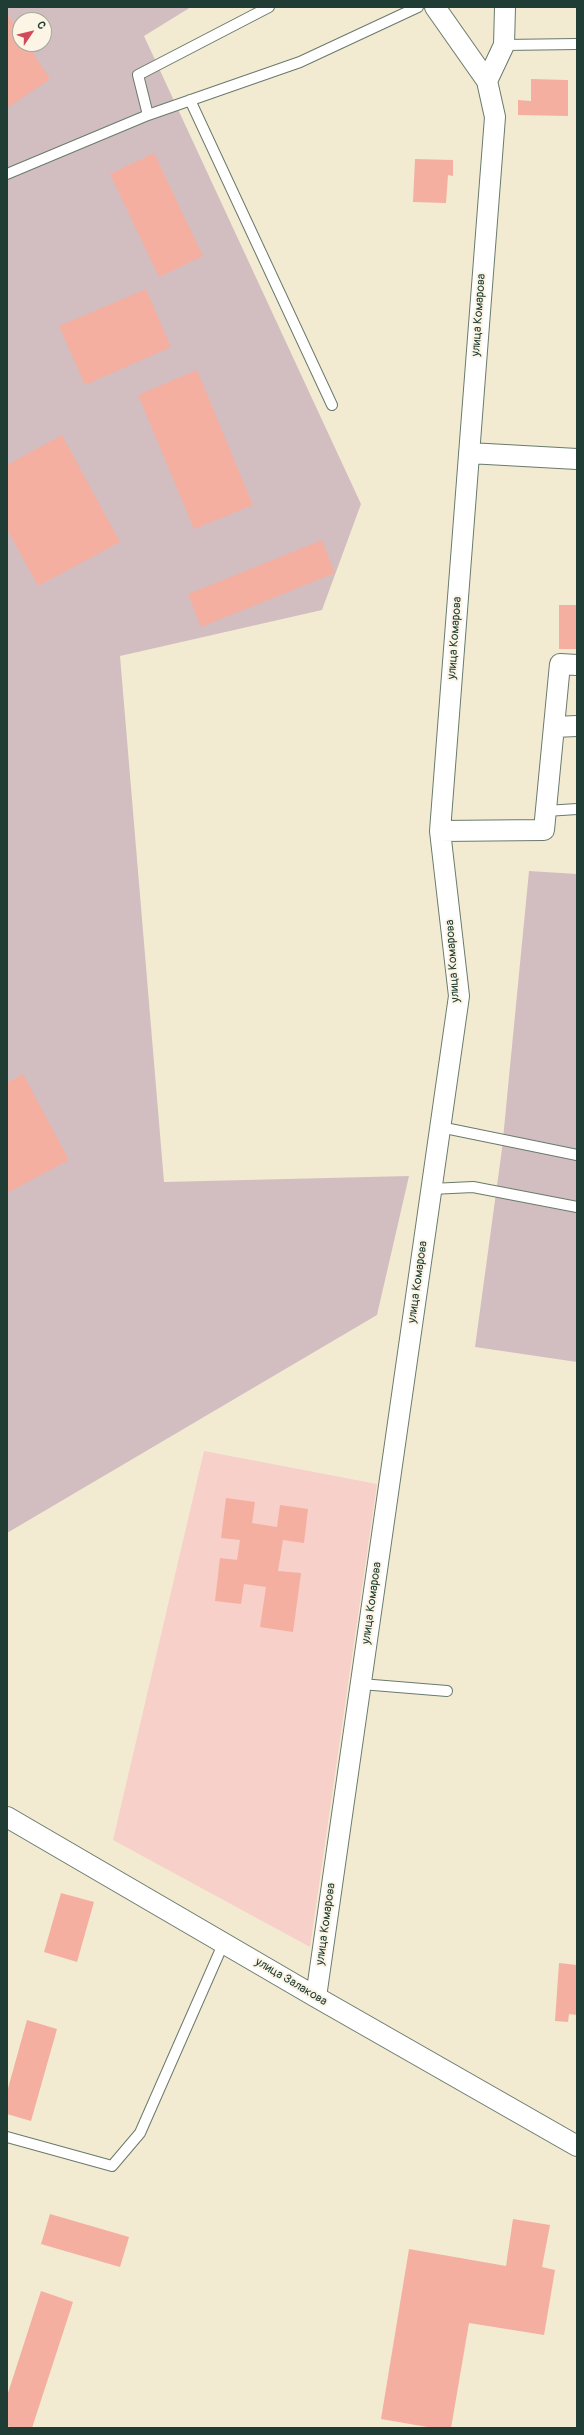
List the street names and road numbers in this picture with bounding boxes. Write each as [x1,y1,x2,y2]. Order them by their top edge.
street label: улица Комарова [469,273,489,357]
street label: улица Комарова [445,596,465,680]
street label: улица Комарова [443,919,463,1003]
street label: улица Комарова [405,1240,431,1324]
street label: улица Комарова [359,1561,385,1645]
street label: улица Комарова [313,1882,339,1966]
street label: улица Залакова [252,1955,330,2009]

